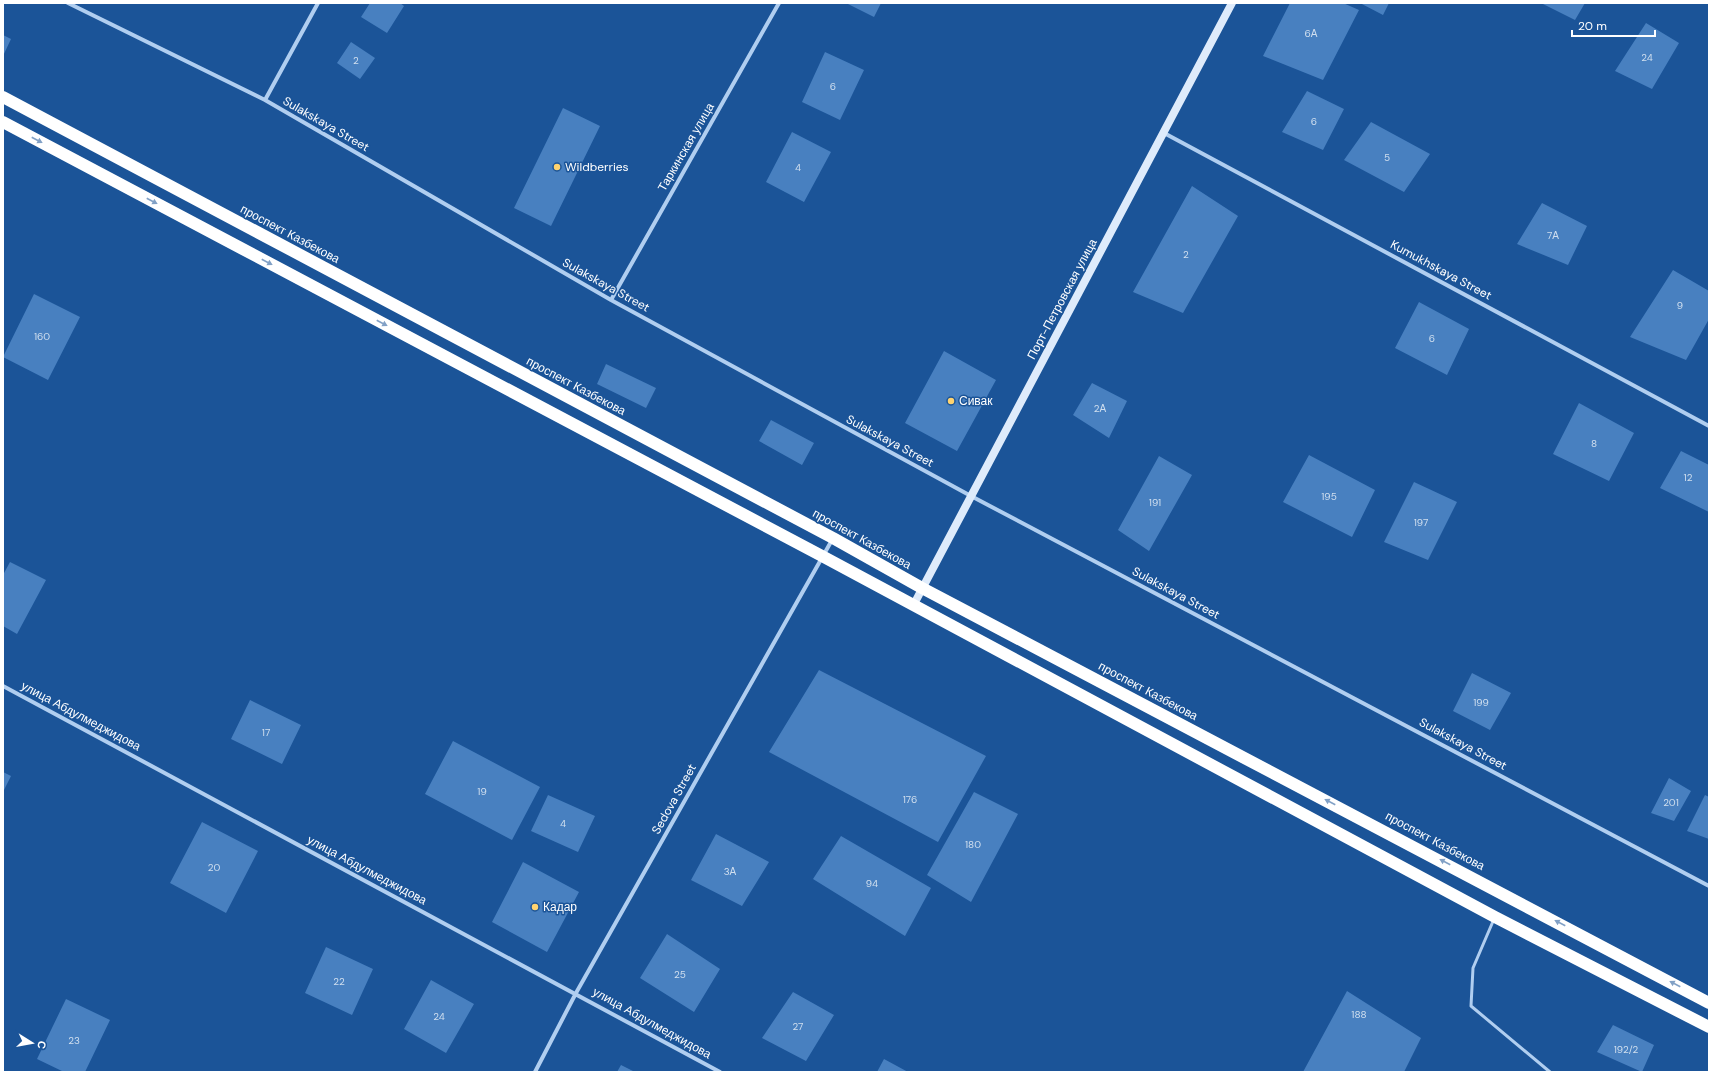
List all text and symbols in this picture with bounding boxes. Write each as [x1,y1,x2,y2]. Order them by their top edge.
scale bar [1572,12,1655,38]
text: 20 m [1578,18,1607,34]
house number: 6А [1305,27,1318,40]
house number: 24 [1641,51,1653,64]
house number: 2 [353,54,359,67]
house number: 6 [830,80,836,93]
street label: Sulakskaya Street [280,93,372,155]
street label: Таркинская улица [654,100,718,194]
house number: 6 [1311,115,1317,128]
one-way arrow [32,137,43,144]
house number: 5 [1384,151,1390,164]
place label: Wildberries [565,159,629,175]
house number: 4 [795,161,801,174]
marker: Wildberries [552,162,562,172]
one-way arrow [147,198,158,204]
street label: проспект Казбекова [238,201,343,267]
house number: 7А [1547,229,1559,242]
street label: Порт-Петровская улица [1023,236,1101,362]
street label: Kumukhskaya Street [1388,237,1495,304]
house number: 2 [1183,248,1189,261]
street label: Sulakskaya Street [560,254,653,316]
one-way arrow [261,259,273,265]
house number: 9 [1677,299,1683,312]
one-way arrow [376,320,388,326]
house number: 160 [34,330,50,343]
house number: 6 [1429,332,1435,345]
street label: проспект Казбекова [524,353,629,419]
place label: Сивак [959,393,993,409]
marker: Сивак [946,396,956,406]
house number: 2А [1094,402,1107,415]
street label: Sulakskaya Street [843,411,937,471]
house number: 8 [1591,437,1597,450]
house number: 12 [1684,471,1693,484]
house number: 195 [1321,490,1337,503]
house number: 191 [1149,496,1161,509]
street label: проспект Казбекова [810,505,914,573]
house number: 197 [1414,516,1428,529]
street label: Sulakskaya Street [1129,563,1223,623]
street label: проспект Казбекова [1096,658,1201,724]
street label: улица Абдулмеджидова [18,678,144,754]
house number: 199 [1473,696,1489,709]
street label: Sulakskaya Street [1416,714,1510,774]
house number: 17 [262,726,270,739]
street label: Sedova Street [648,761,700,837]
house number: 19 [477,785,487,798]
house number: 176 [903,793,917,806]
house number: 201 [1663,796,1679,809]
one-way arrow [1324,799,1336,805]
street label: проспект Казбекова [1383,808,1488,874]
house number: 4 [560,817,566,830]
street label: улица Абдулмеджидова [304,832,430,908]
house number: 180 [965,838,981,851]
one-way arrow [1439,859,1451,866]
house number: 20 [208,861,220,874]
house number: 3А [724,865,737,878]
house number: 94 [866,877,878,890]
place label: Кадар [543,899,577,915]
marker: Кадар [530,902,540,912]
one-way arrow [1554,920,1566,927]
house number: 25 [674,968,686,981]
house number: 22 [333,975,345,988]
one-way arrow [1669,981,1680,988]
street label: улица Абдулмеджидова [590,984,714,1062]
house number: 188 [1351,1008,1367,1021]
house number: 24 [433,1010,445,1023]
house number: 27 [793,1020,803,1033]
north arrow [12,1023,52,1063]
house number: 23 [68,1034,80,1047]
text: С [34,1040,49,1050]
house number: 192/2 [1614,1043,1639,1056]

